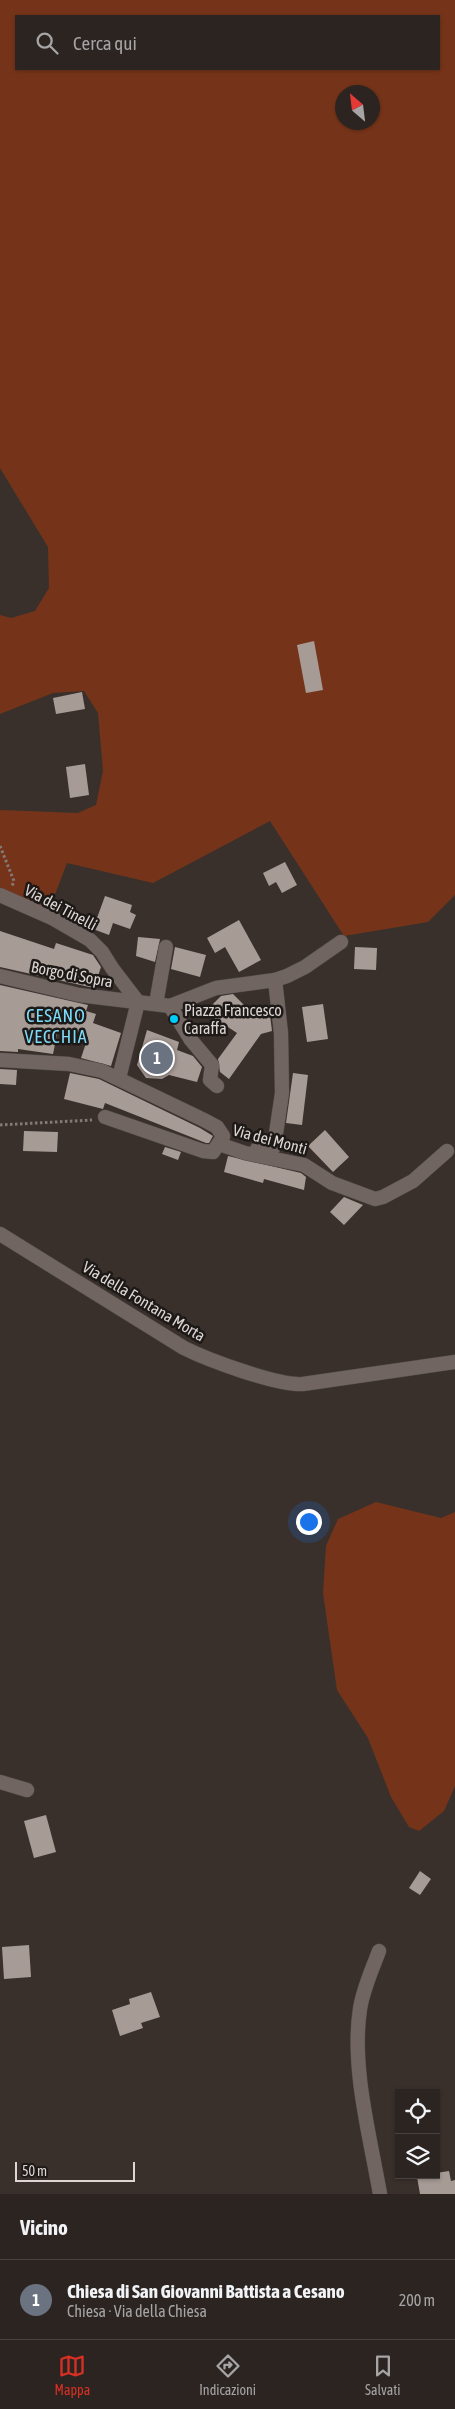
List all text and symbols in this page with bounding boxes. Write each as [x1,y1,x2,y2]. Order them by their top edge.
search box [15,15,440,70]
icon: search [33,29,61,57]
text: Cerca qui [73,32,137,54]
north arrow [335,85,380,130]
street label: Via dei Tinelli [22,880,100,934]
street label: Borgo di Sopra [29,957,114,992]
place label: Piazza Francesco Caraffa [184,1001,282,1037]
district label: CESANO VECCHIA [24,1005,88,1047]
marker: Piazza Francesco Caraffa [168,1013,180,1025]
pin: 1 [141,1039,173,1077]
street label: Via dei Monti [231,1120,309,1158]
street label: Via della Fontana Morta [79,1257,209,1345]
your location [296,1509,322,1535]
map controls [395,2089,440,2179]
button: locate [395,2089,440,2134]
button: layers [395,2134,440,2179]
scale bar [15,2159,135,2182]
text: 50 m [22,2163,47,2179]
text: Vicino [20,2215,68,2239]
text: Chiesa di San Giovanni Battista a Cesano [67,2280,345,2302]
text: 1 [32,2291,40,2309]
text: 200 m [399,2291,435,2309]
text: Chiesa · Via della Chiesa [67,2302,207,2320]
tab: Mappa [55,2352,90,2398]
tab: Indicazioni [199,2352,256,2398]
tab: Salvati [365,2352,400,2398]

